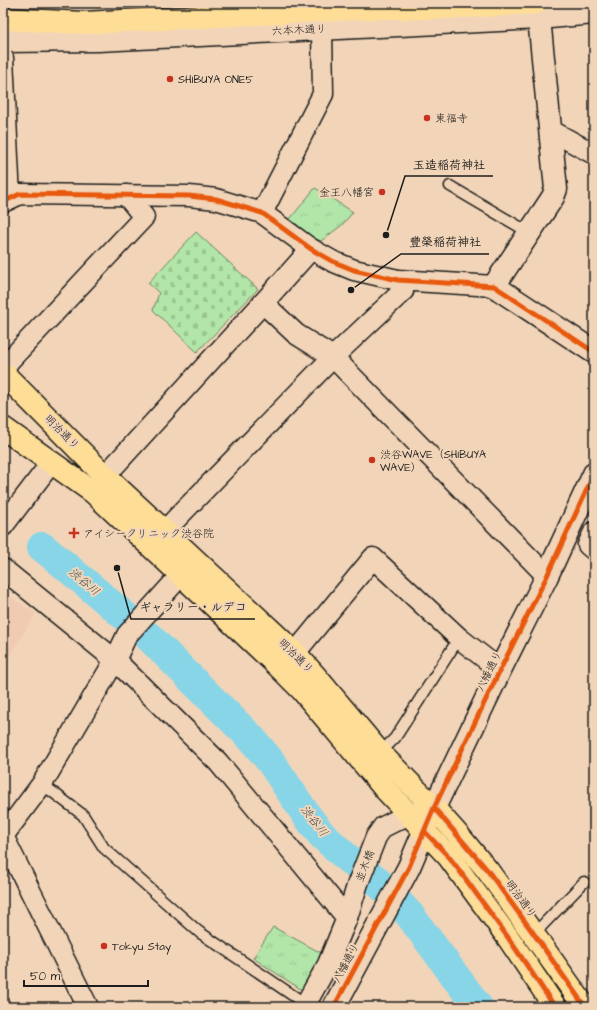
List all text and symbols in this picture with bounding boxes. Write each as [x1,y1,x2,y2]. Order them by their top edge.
street label: 六本木通り [271,21,327,39]
place label: SHIBUYA ONE5 [178,72,253,87]
marker: SHIBUYA ONE5 [165,74,175,84]
place label: 東福寺 [435,111,468,126]
marker: 東福寺 [422,113,432,123]
callout: 玉造稲荷神社 [405,152,493,176]
text: 玉造稲荷神社 [413,157,485,174]
place label: 金王八幡宮 [319,185,374,200]
marker: 金王八幡宮 [377,187,387,197]
callout: 豐榮稲荷神社 [401,230,489,254]
text: 豐榮稲荷神社 [409,234,481,251]
street label: 明治通り [41,411,83,453]
place label: 渋谷WAVE（SHIBUYA WAVE） [380,447,486,475]
marker: 渋谷WAVE（SHIBUYA WAVE） [367,455,377,465]
place label: アイシークリニック渋谷院 [83,526,214,541]
marker: アイシークリニック渋谷院 [68,527,80,539]
water label: 渋谷川 [65,564,103,600]
callout: ギャラリー・ルデコ [131,595,255,619]
text: ギャラリー・ルデコ [139,599,247,616]
street label: 明治通り [275,635,317,677]
street label: 八幡通り [473,648,505,694]
water label: 渋谷川 [296,802,332,840]
street label: 並木橋 [352,848,378,884]
street label: 明治通り [502,877,540,921]
place label: Tokyu Stay [112,939,171,955]
street label: 八幡通り [329,940,363,986]
marker: Tokyu Stay [99,941,109,951]
scale bar [24,962,148,988]
text: 50 m [30,968,61,985]

